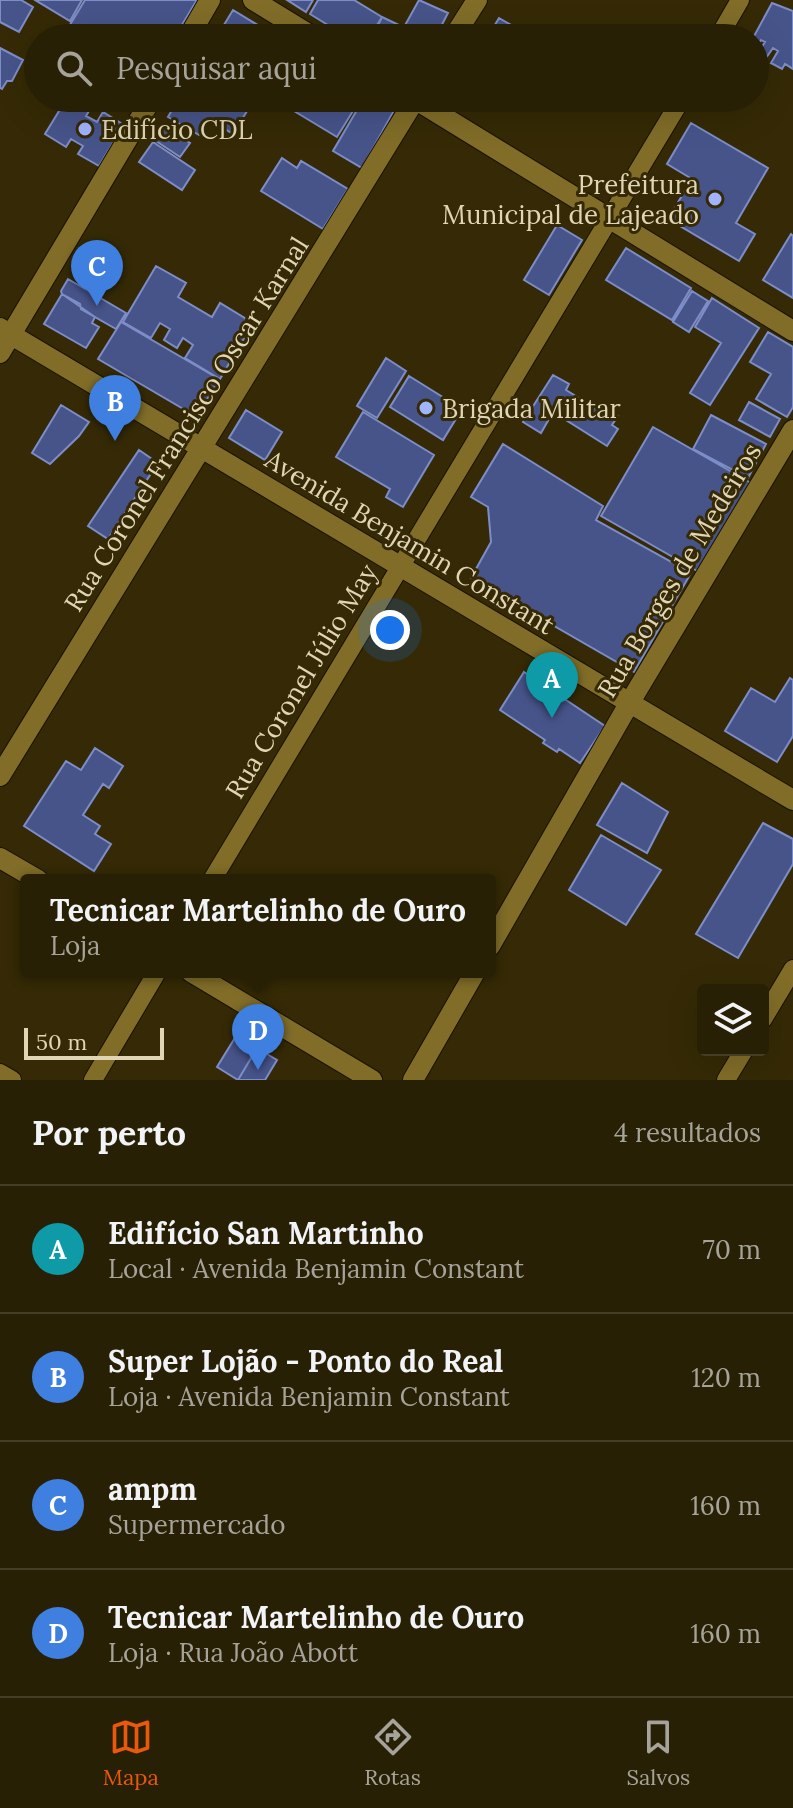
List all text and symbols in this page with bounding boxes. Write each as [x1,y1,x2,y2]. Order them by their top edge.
search box [24,24,769,112]
icon: search [52,46,96,90]
text: Pesquisar aqui [116,49,317,87]
place label: Edifício CDL [101,113,252,146]
marker: Edifício CDL [76,120,94,138]
place label: Prefeitura Municipal de Lajeado [442,168,699,231]
marker: Prefeitura Municipal de Lajeado [706,190,724,208]
street label: Rua Coronel Francisco Oscar Karnal [57,231,315,617]
pin: C [71,240,123,306]
pin: B [89,375,141,441]
place label: Brigada Militar [442,392,622,425]
marker: Brigada Militar [417,399,435,417]
street label: Rua Borges de Medeiros [590,437,768,703]
street label: Avenida Benjamin Constant [259,442,560,641]
street label: Rua Coronel Júlio May [218,557,384,804]
your location [370,610,410,650]
pin: A [526,652,578,718]
popup [20,874,496,978]
text: Tecnicar Martelinho de Ouro [50,891,466,929]
text: Loja [50,929,100,962]
map controls [697,984,769,1056]
button: layers [697,984,769,1056]
pin: D [232,1004,284,1070]
scale bar [24,1024,164,1060]
text: 50 m [36,1028,87,1056]
text: Por perto [32,1111,186,1154]
text: 4 resultados [614,1116,761,1149]
text: Edifício San Martinho [108,1214,424,1252]
text: A [49,1233,67,1266]
text: 70 m [703,1233,761,1266]
text: Local · Avenida Benjamin Constant [108,1252,524,1285]
text: Super Lojão - Ponto do Real [108,1342,503,1380]
text: B [49,1361,67,1394]
text: 120 m [691,1361,761,1394]
text: Loja · Avenida Benjamin Constant [108,1380,510,1413]
text: ampm [108,1470,197,1508]
text: C [49,1489,67,1522]
text: 160 m [690,1489,761,1522]
text: Supermercado [108,1508,285,1541]
text: Tecnicar Martelinho de Ouro [108,1598,524,1636]
text: D [48,1617,68,1650]
text: 160 m [690,1617,761,1650]
text: Loja · Rua João Abott [108,1636,358,1669]
tab: Mapa [103,1715,159,1791]
tab: Rotas [364,1715,421,1791]
tab: Salvos [626,1715,690,1791]

